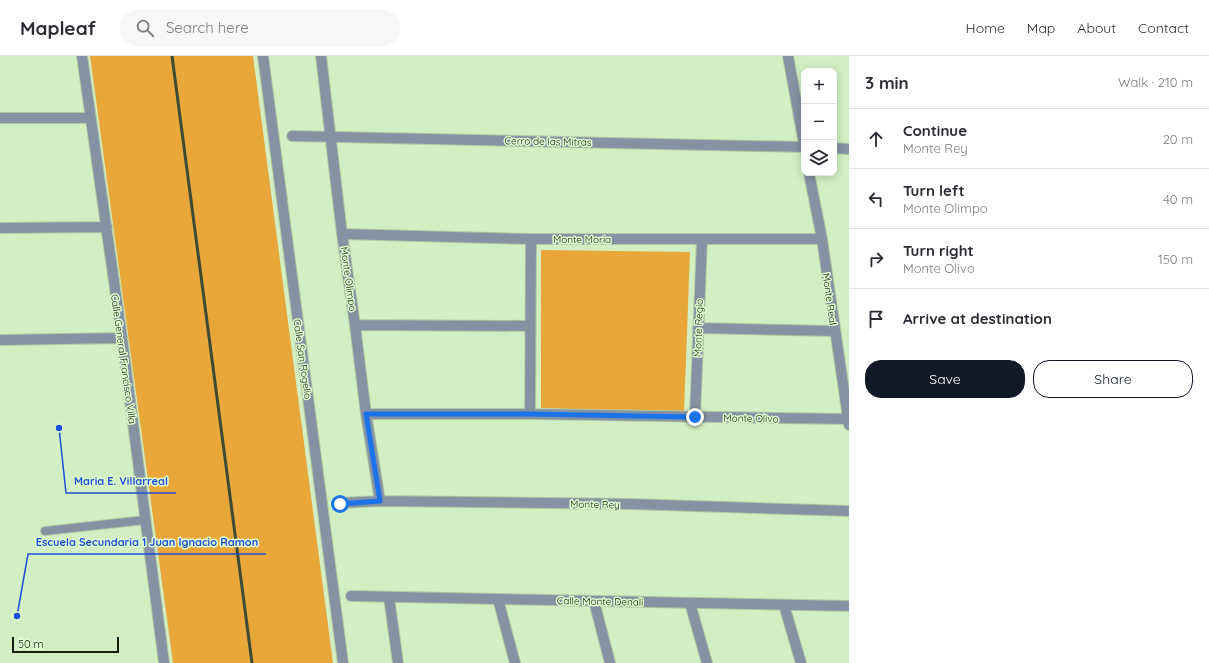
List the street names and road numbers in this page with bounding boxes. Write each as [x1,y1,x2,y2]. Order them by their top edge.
street label: Cerro de las Mitras [504,134,592,149]
street label: Monte Moria [553,233,611,246]
street label: Monte Olimpo [338,246,359,312]
street label: Monte Real [819,272,840,326]
street label: Calle General Francisco Villa [108,293,139,425]
street label: Monte Regio [691,299,706,357]
street label: Calle San Rogelio [290,318,315,400]
street label: Monte Olivo [723,412,779,425]
street label: Monte Rey [570,498,620,511]
street label: Calle Monte Denali [557,594,643,609]

